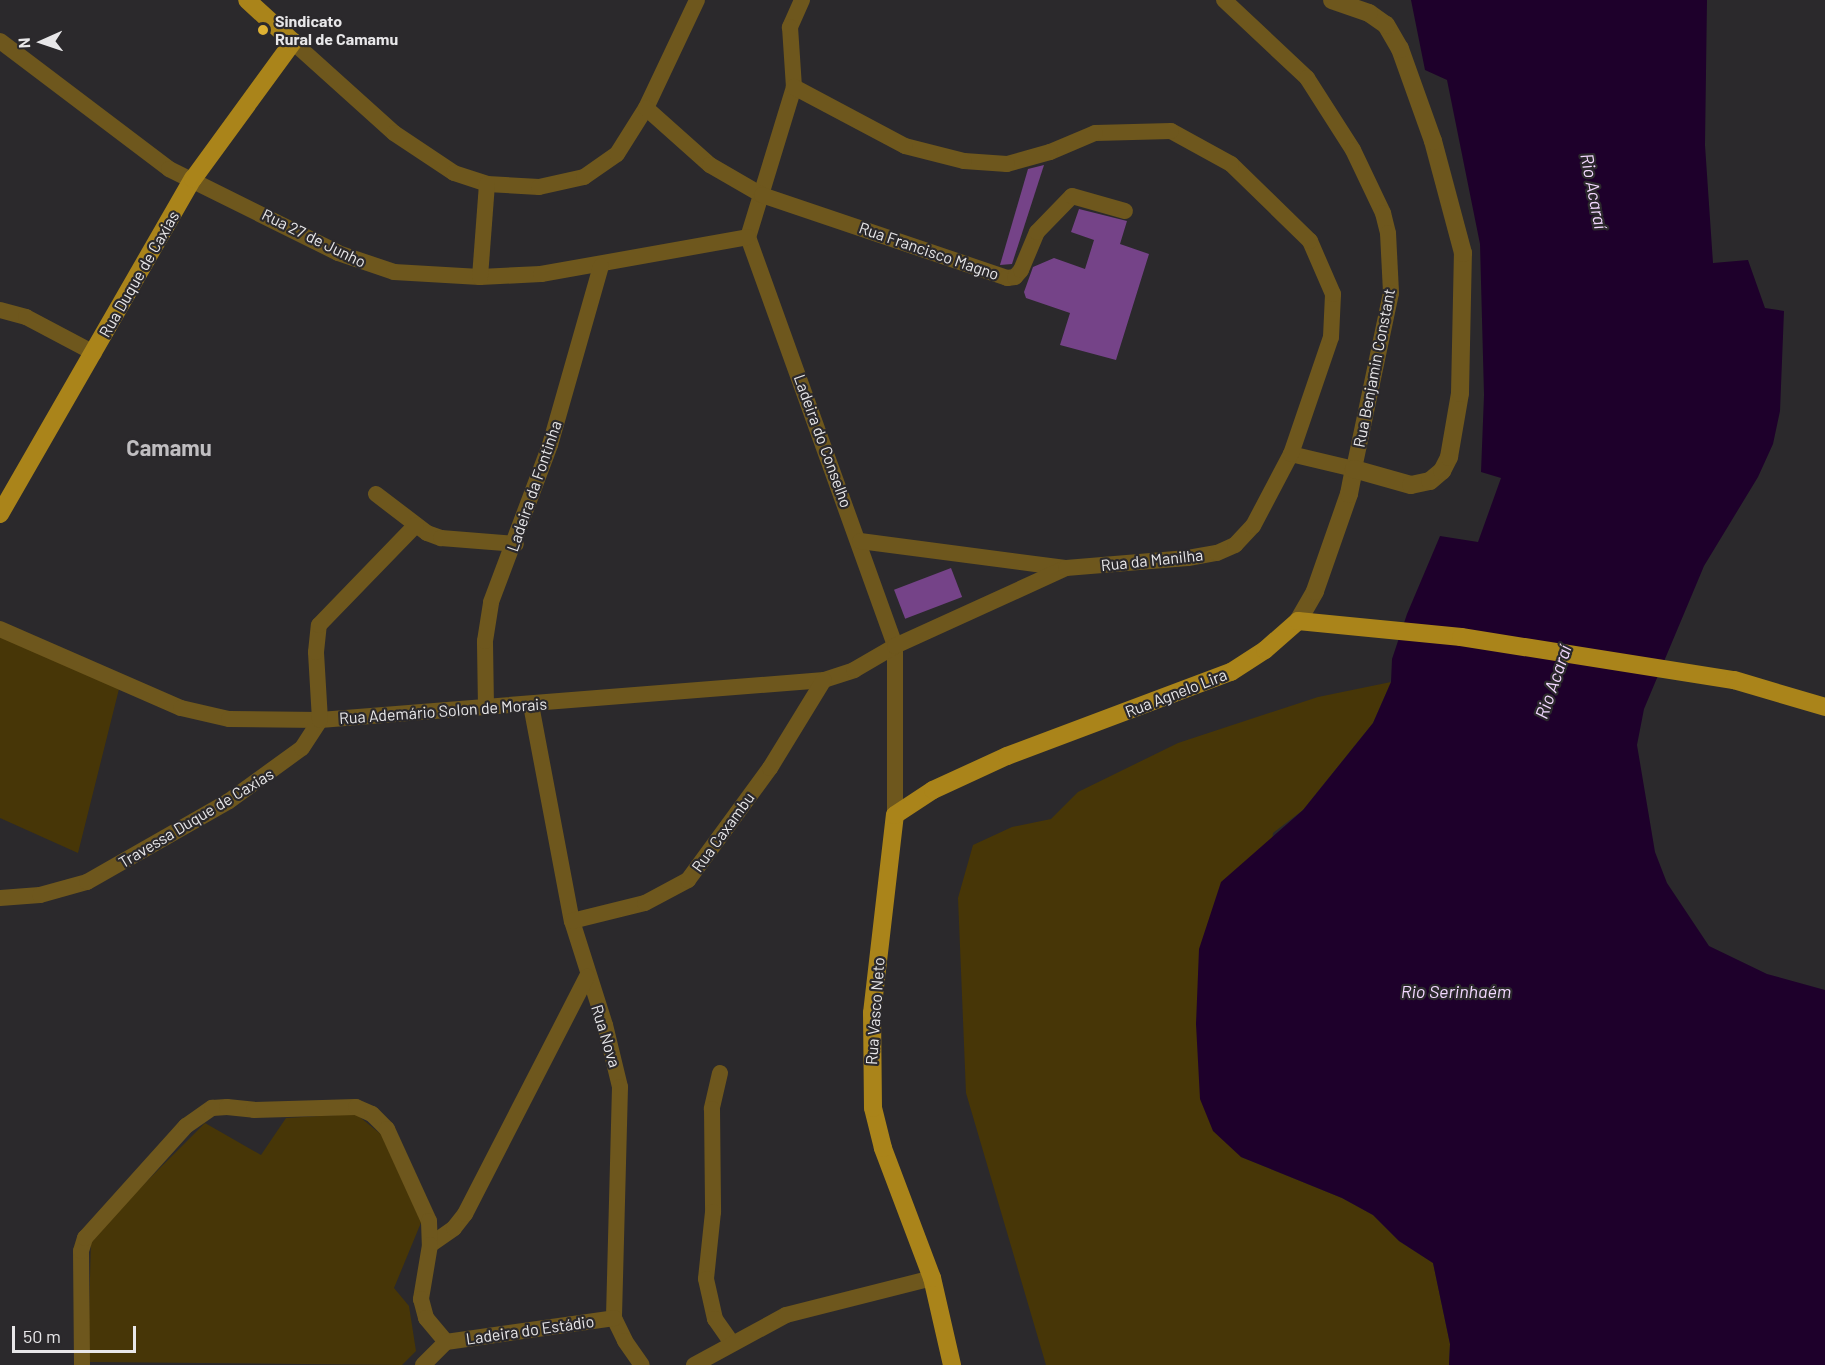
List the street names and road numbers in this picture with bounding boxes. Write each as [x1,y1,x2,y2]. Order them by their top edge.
street label: Rua 27 de Junho [259,205,369,271]
street label: Rua Duque de Caxias [95,207,183,341]
street label: Rua Francisco Magno [856,218,1002,284]
street label: Rua Benjamin Constant [1349,287,1399,449]
street label: Ladeira do Conselho [790,372,856,510]
street label: Ladeira da Fontinha [503,418,565,554]
street label: Rua da Manilha [1100,545,1204,575]
street label: Rua Agnelo Lira [1122,665,1230,721]
street label: Rua Ademário Solon de Morais [338,694,548,728]
street label: Travessa Duque de Caxias [115,764,277,872]
street label: Rua Caxambu [688,788,758,876]
street label: Rua Vasco Neto [862,956,888,1066]
street label: Rua Nova [587,1002,625,1070]
street label: Ladeira do Estádio [465,1312,595,1348]

